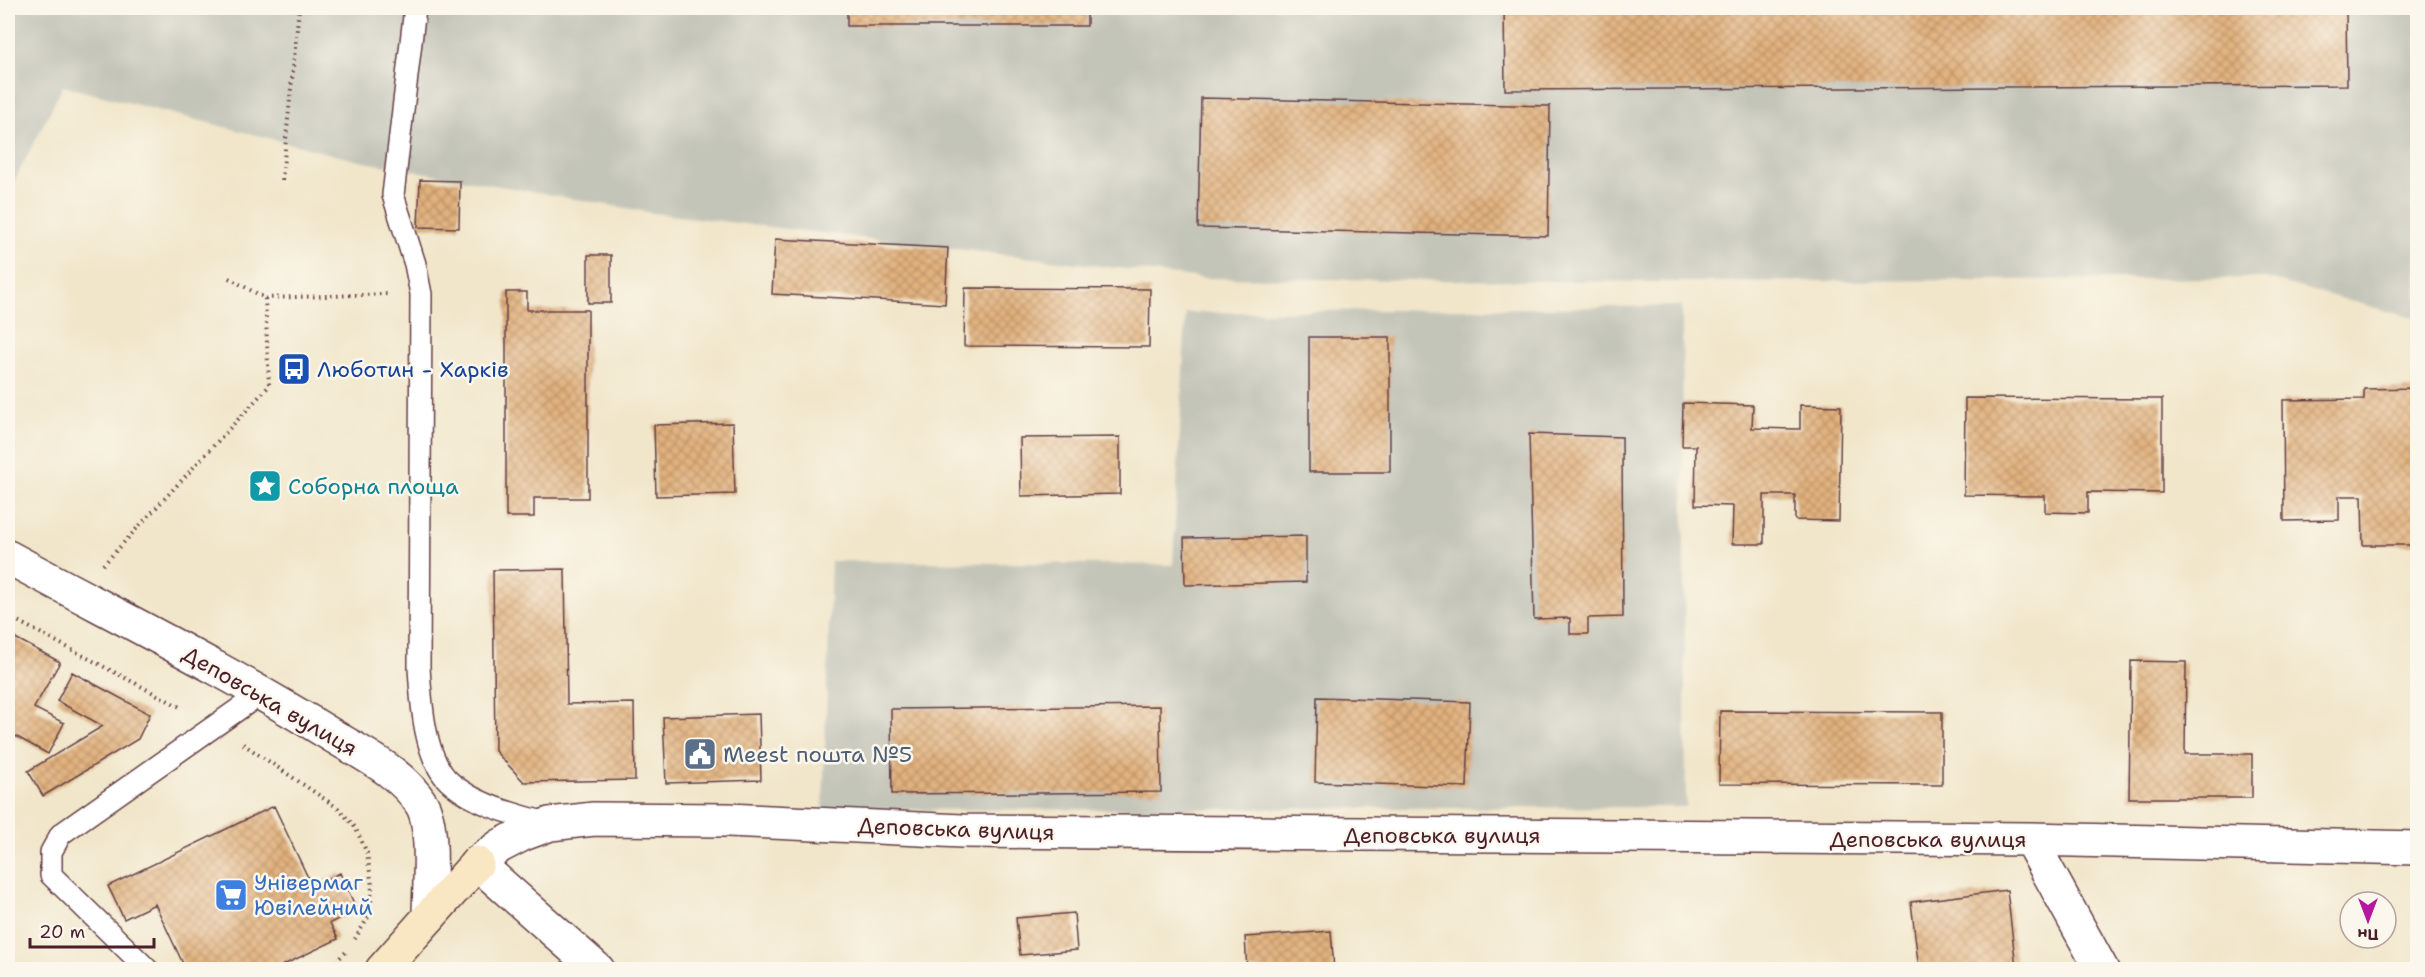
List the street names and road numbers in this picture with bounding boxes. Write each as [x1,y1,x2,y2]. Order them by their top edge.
street label: Деповська вулиця [177,639,363,763]
street label: Деповська вулиця [857,811,1055,847]
street label: Деповська вулиця [1343,821,1541,850]
street label: Деповська вулиця [1829,825,2027,854]

